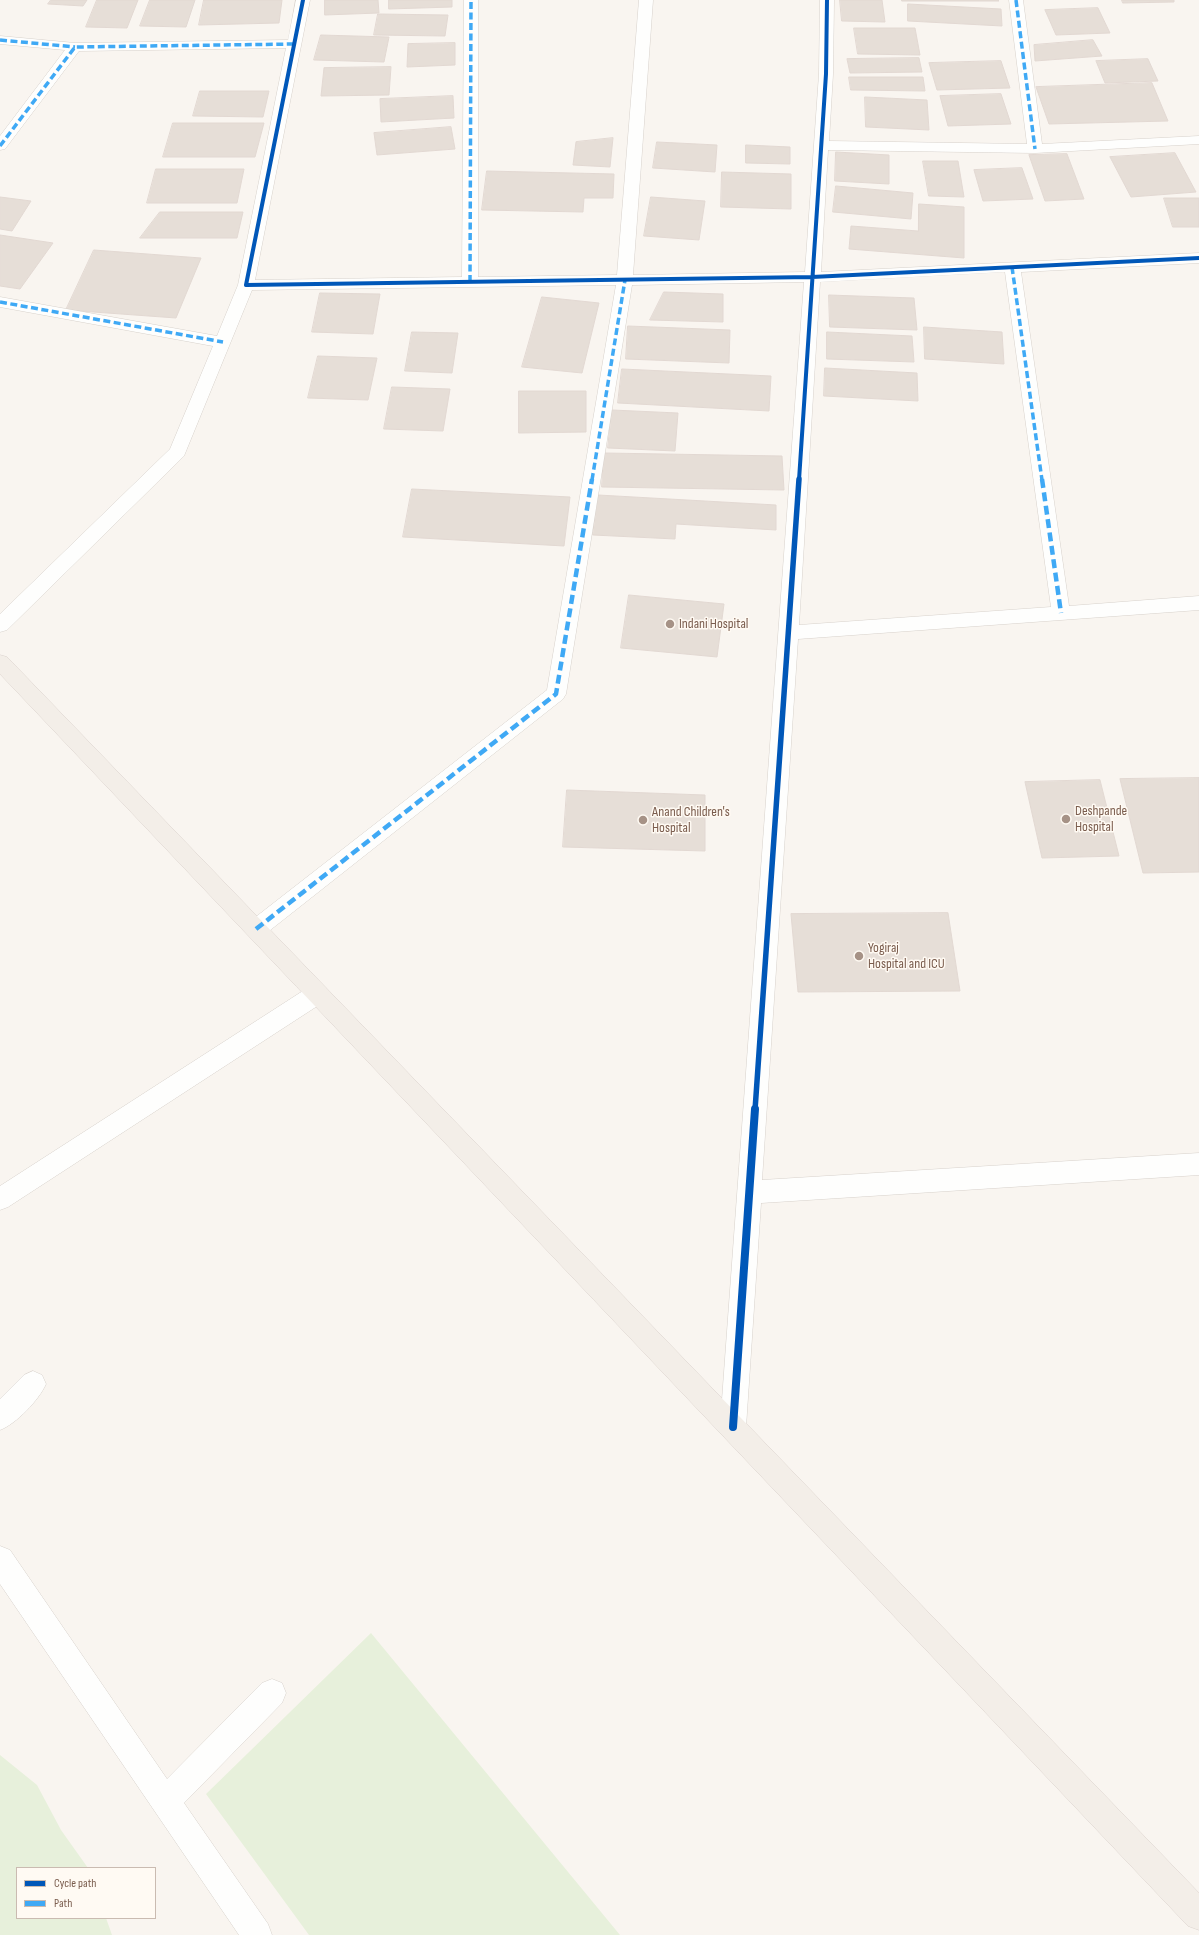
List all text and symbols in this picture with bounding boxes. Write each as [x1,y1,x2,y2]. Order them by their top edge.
place label: Indani Hospital [679,616,748,632]
marker: Indani Hospital [664,618,676,630]
place label: Deshpande Hospital [1075,803,1127,836]
place label: Anand Children's Hospital [652,804,730,836]
marker: Deshpande Hospital [1060,813,1072,825]
marker: Anand Children's Hospital [637,814,649,826]
place label: Yogiraj Hospital and ICU [868,940,945,972]
marker: Yogiraj Hospital and ICU [853,950,865,962]
legend [16,1867,156,1919]
text: Cycle path [54,1876,96,1891]
text: Path [54,1896,72,1911]

